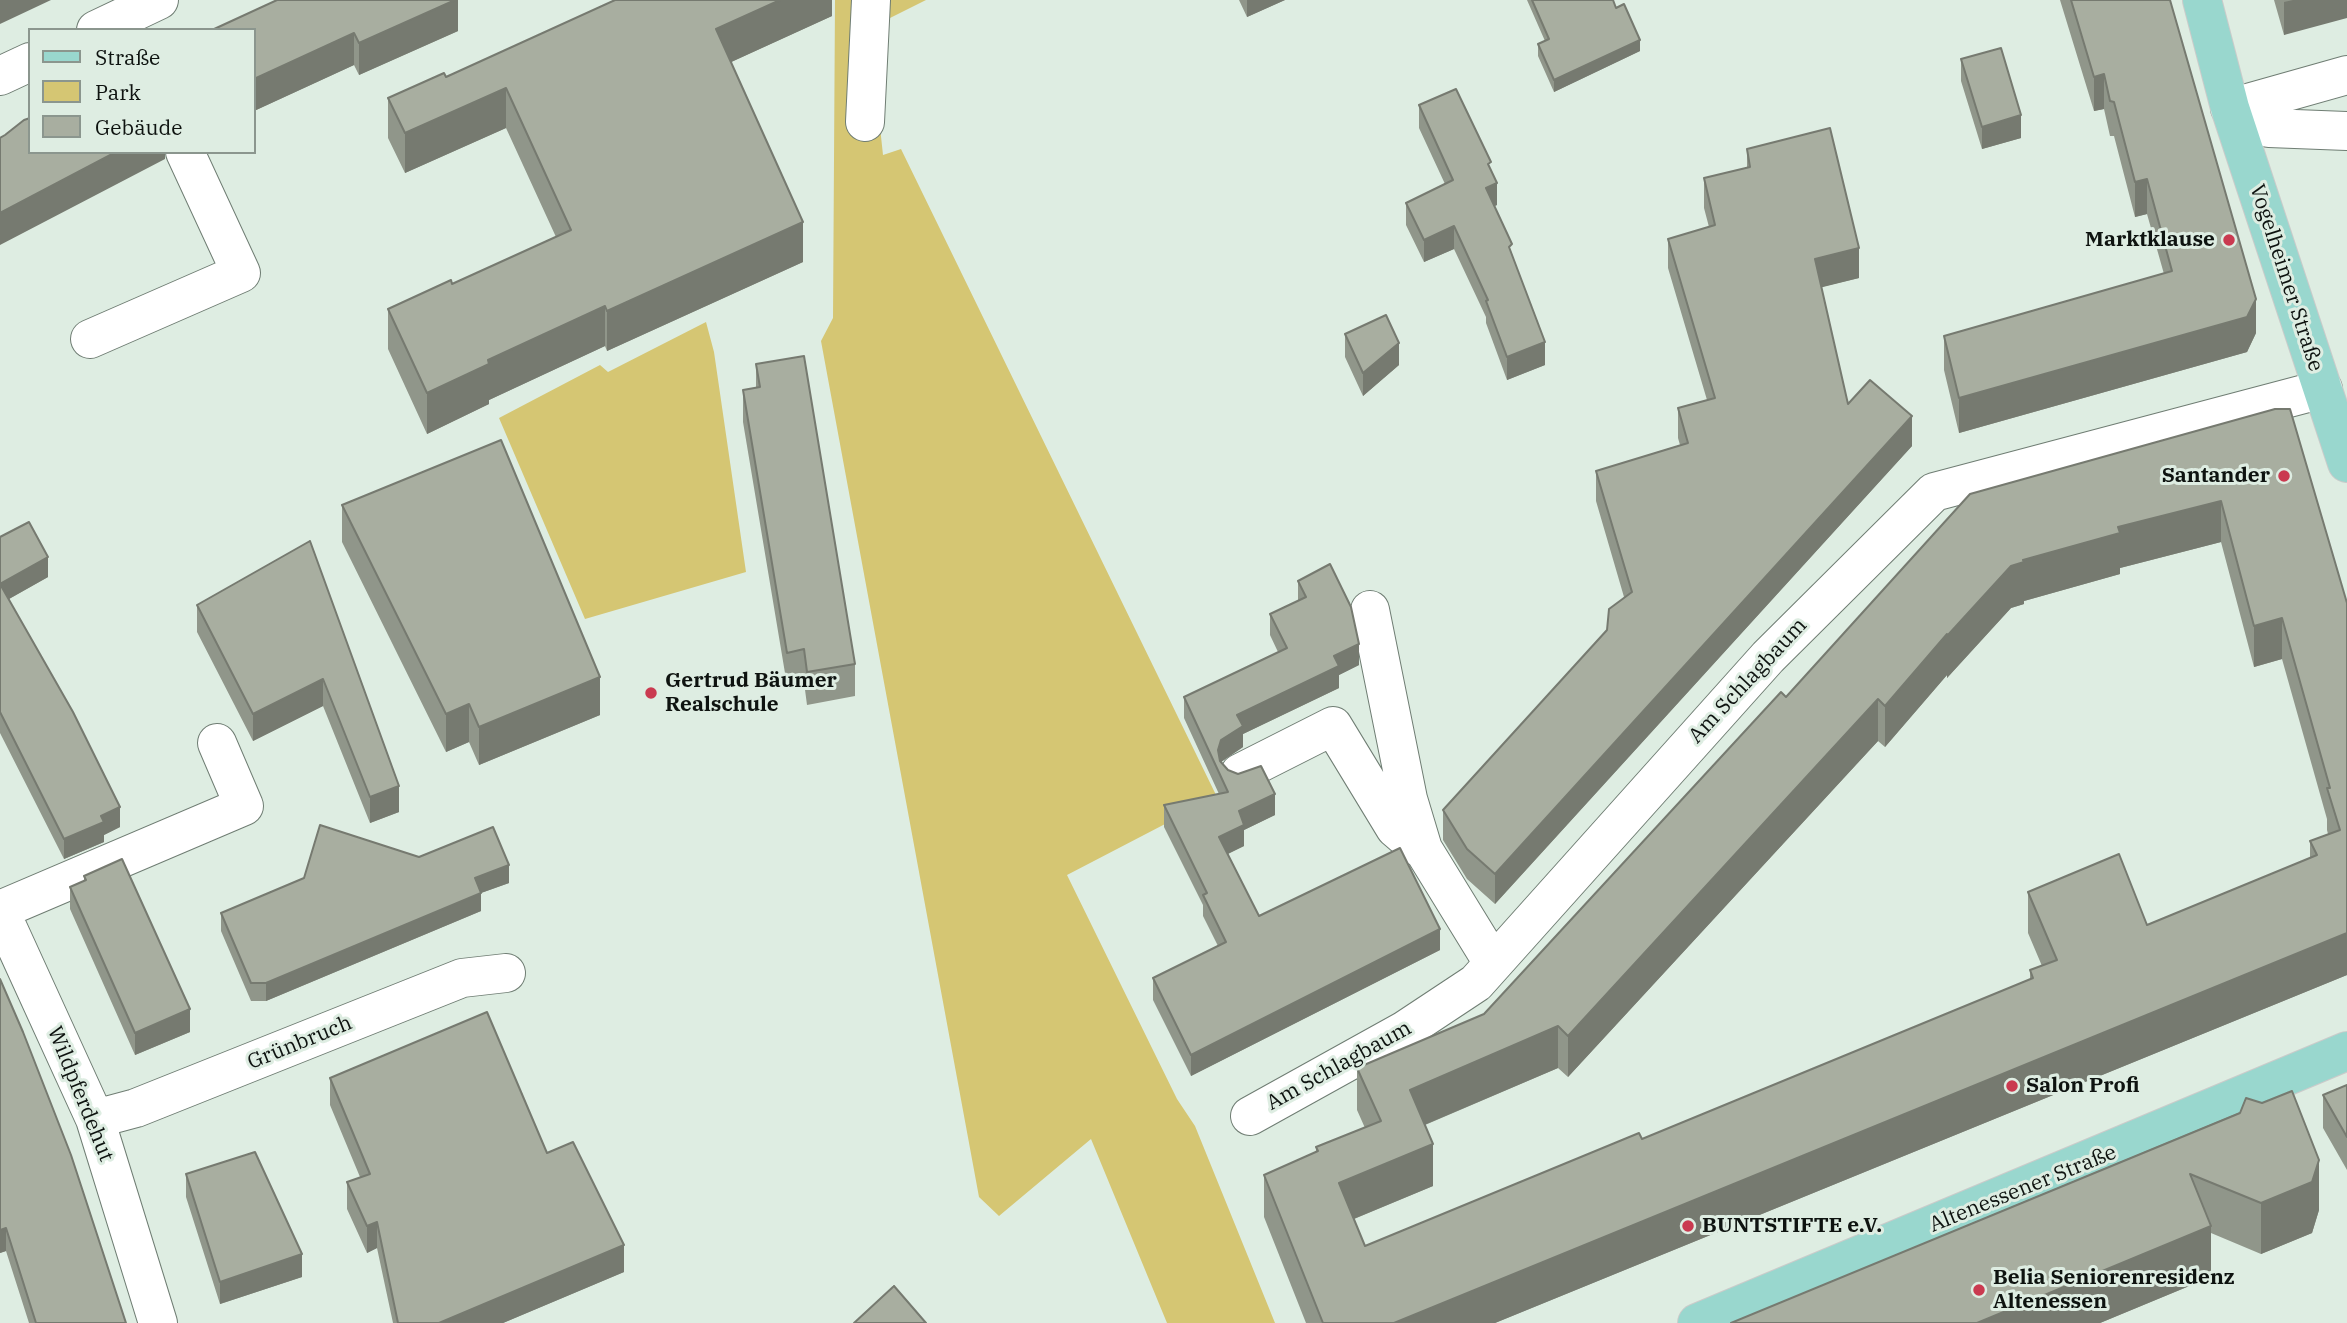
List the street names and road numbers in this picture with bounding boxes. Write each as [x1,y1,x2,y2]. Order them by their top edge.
street label: Vogelheimer Straße [2244,181,2328,375]
street label: Am Schlagbaum [1684,613,1812,749]
street label: Grünbruch [244,1011,356,1075]
street label: Am Schlagbaum [1262,1016,1416,1116]
street label: Wildpferdehut [41,1023,119,1165]
street label: Altenessener Straße [1926,1140,2120,1238]

